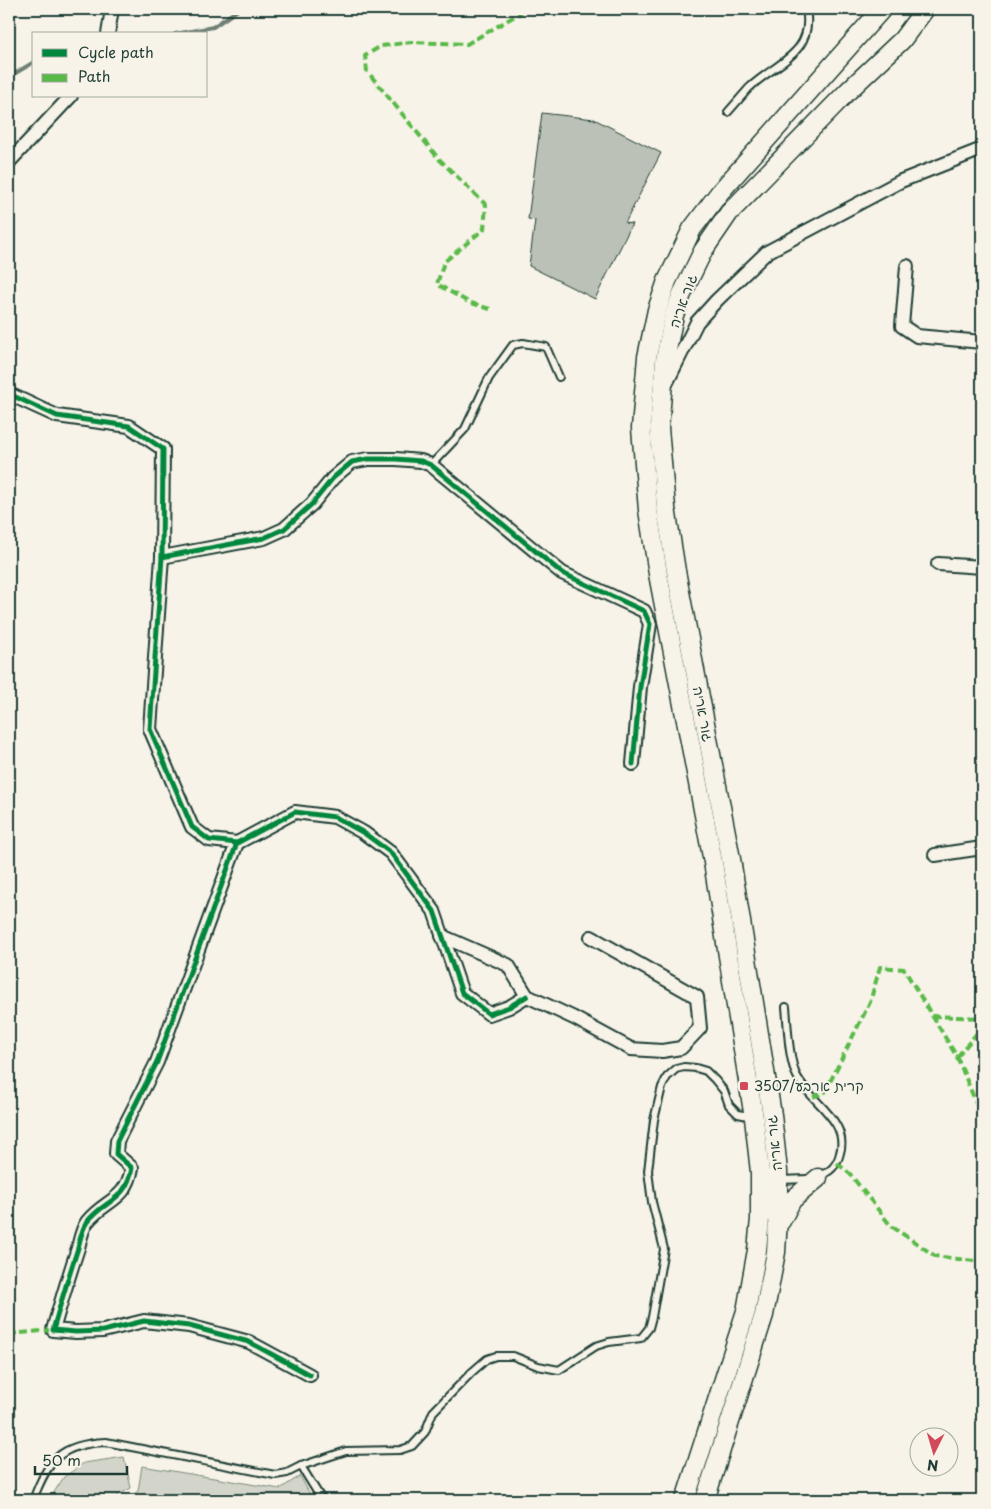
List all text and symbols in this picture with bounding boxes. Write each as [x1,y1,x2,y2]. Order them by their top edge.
legend [32,32,208,98]
text: Cycle path [78,40,154,63]
text: Path [78,64,110,87]
street label: גור אריה [663,271,702,331]
street label: גור אריה [688,684,719,744]
place label: קרית ארבע/3507 [754,1075,864,1096]
marker: קרית ארבע/3507 [738,1080,750,1092]
street label: גור אריה [760,1114,787,1172]
north arrow [908,1426,958,1476]
scale bar [35,1444,128,1476]
text: 50 m [42,1448,81,1471]
text: N [926,1455,939,1476]

